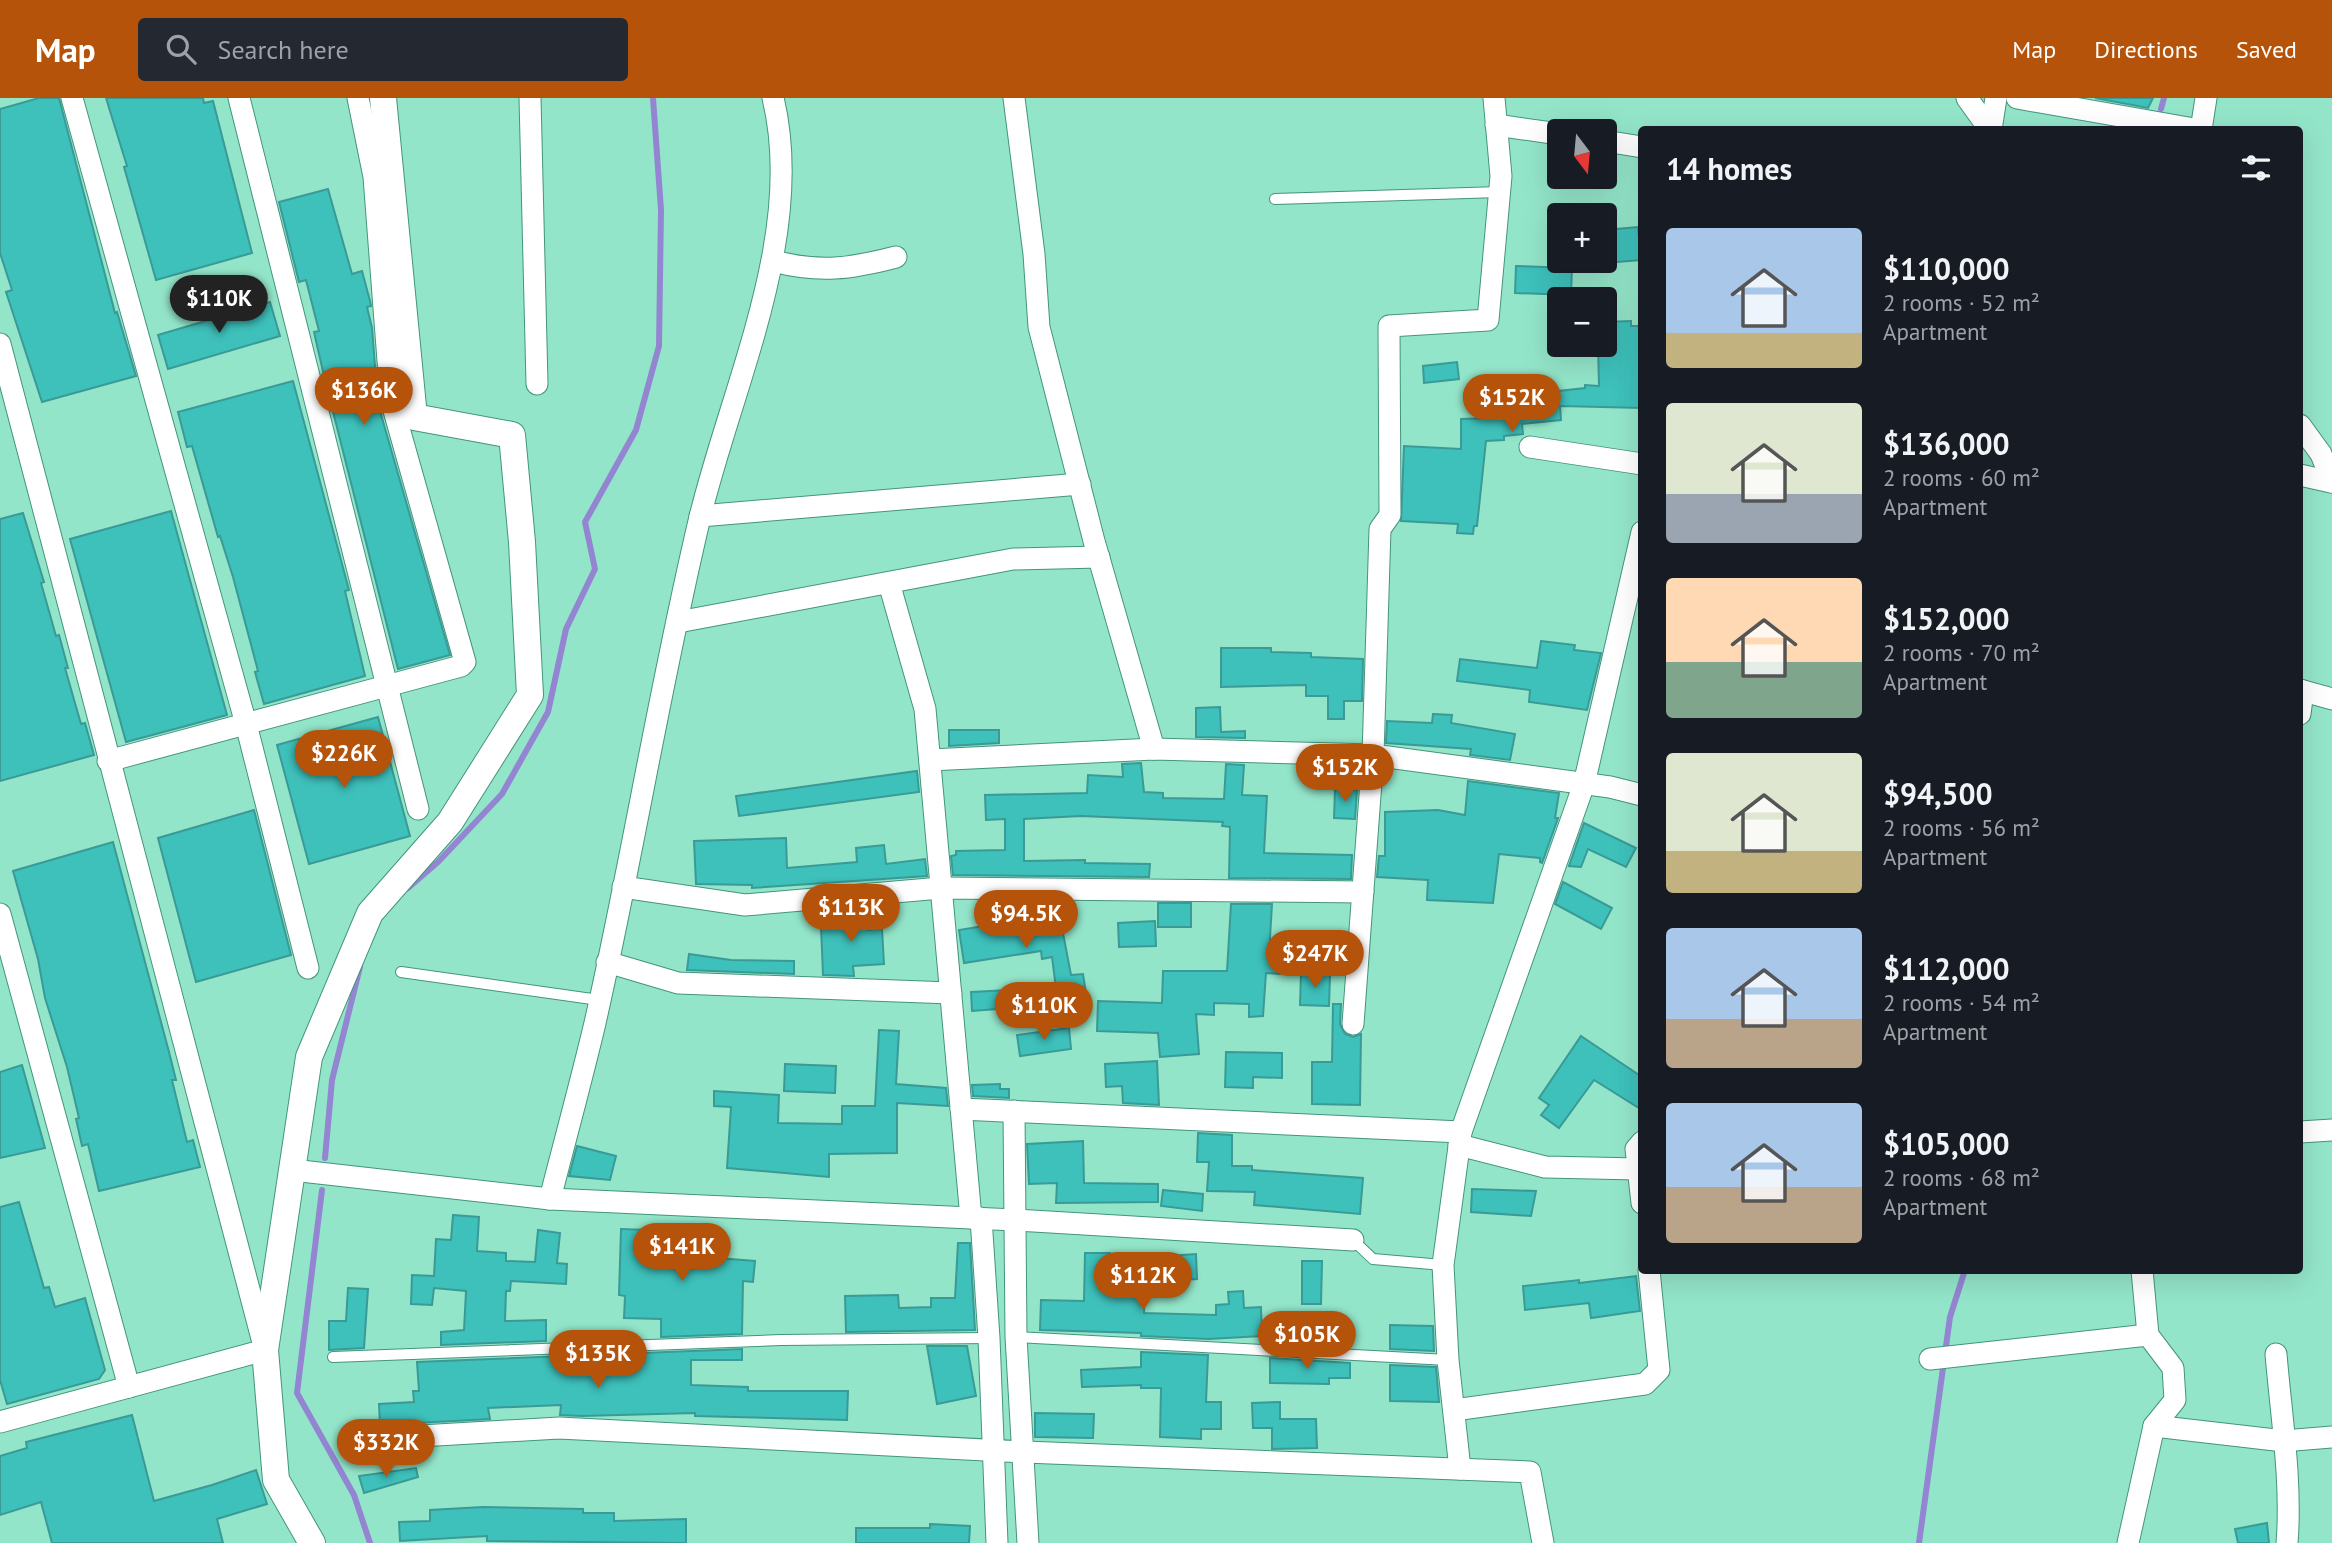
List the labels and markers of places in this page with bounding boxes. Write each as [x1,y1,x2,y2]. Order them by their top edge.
pin: $110K [170,275,268,335]
pin: $136K [315,368,413,427]
pin: $152K [1463,374,1561,434]
pin: $226K [295,730,393,790]
pin: $152K [1296,744,1394,804]
pin: $113K [802,884,900,944]
pin: $94.5K [969,890,1083,950]
pin: $247K [1266,930,1364,990]
pin: $110K [995,982,1093,1042]
pin: $141K [633,1224,731,1283]
pin: $112K [1094,1252,1192,1312]
pin: $105K [1258,1312,1356,1371]
pin: $135K [549,1330,647,1390]
pin: $332K [337,1420,435,1479]

